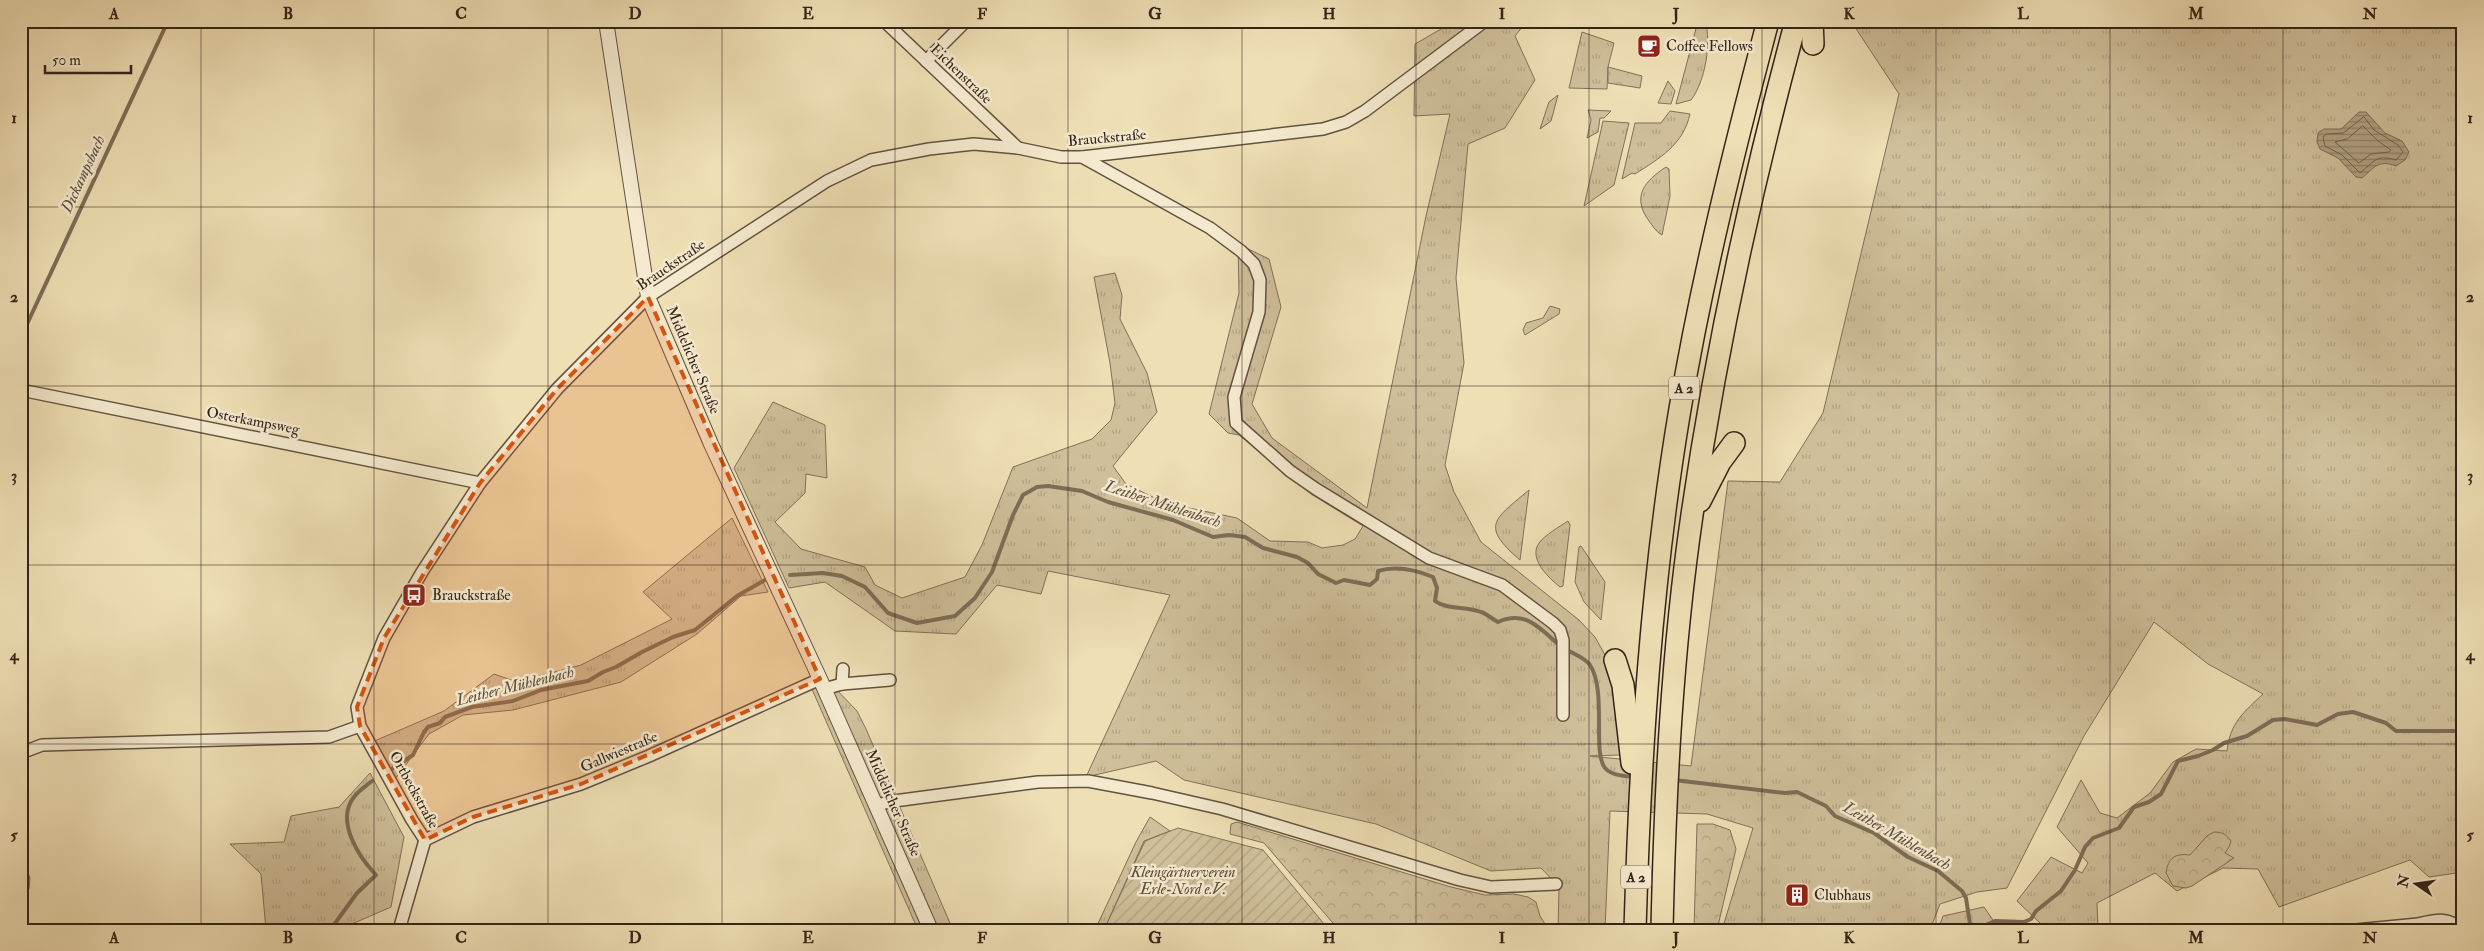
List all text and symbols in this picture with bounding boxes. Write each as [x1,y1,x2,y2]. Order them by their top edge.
text: A [108,4,120,24]
text: B [283,4,293,24]
text: C [455,4,467,24]
text: D [628,4,642,24]
text: E [802,4,814,24]
text: F [977,4,987,24]
text: G [1148,4,1162,24]
text: H [1322,4,1336,24]
text: I [1499,4,1506,24]
text: J [1672,4,1680,25]
text: K [1843,4,1855,24]
text: L [2017,4,2029,24]
text: M [2187,4,2204,24]
text: N [2362,4,2378,24]
cafe icon: Coffee Fellows [1636,33,1662,59]
place label: Coffee Fellows [1666,37,1753,56]
street label: Eichenstraße [926,40,996,108]
scale bar [45,42,131,74]
text: 50 m [52,51,81,70]
text: 1 [11,108,17,128]
text: 1 [2467,108,2473,128]
street label: Brauckstraße [1067,125,1147,151]
water label: Dickampsbach [56,132,110,217]
street label: Brauckstraße [633,235,709,295]
text: 2 [10,287,18,307]
text: 2 [2466,287,2474,307]
street label: Middelicher Straße [662,303,724,417]
road number: A 2 [1669,376,1699,399]
street label: Osterkampsweg [205,403,302,440]
text: 3 [11,466,17,486]
text: 3 [2467,466,2473,486]
water label: Leither Mühlenbach [1102,476,1223,532]
bus stop icon: Brauckstraße [401,582,427,608]
place label: Brauckstraße [432,586,511,605]
text: 4 [9,645,20,665]
text: 4 [2465,645,2476,665]
water label: Leither Mühlenbach [453,662,576,711]
street label: Gallwiestraße [578,727,660,777]
street label: Middelicher Straße [861,746,925,860]
street label: Ortbeckstraße [385,748,443,832]
water label: Leither Mühlenbach [1839,797,1954,875]
text: 5 [10,825,18,845]
text: 5 [2466,825,2474,845]
north arrow [2392,858,2442,908]
park label: Kleingärtnerverein Erle-Nord e.V. [1130,863,1235,899]
road number: A 2 [1621,866,1651,889]
text: N [2394,873,2414,890]
building icon: Clubhaus [1784,882,1810,908]
place label: Clubhaus [1814,886,1871,905]
text: A [108,928,120,948]
text: B [283,928,293,948]
text: C [455,928,467,948]
text: D [628,928,642,948]
text: E [802,928,814,948]
text: F [977,928,987,948]
text: G [1148,928,1162,948]
text: H [1322,928,1336,948]
text: I [1499,928,1506,948]
text: J [1672,928,1680,949]
text: K [1843,928,1855,948]
text: L [2017,928,2029,948]
text: M [2187,928,2204,948]
text: N [2362,928,2378,948]

